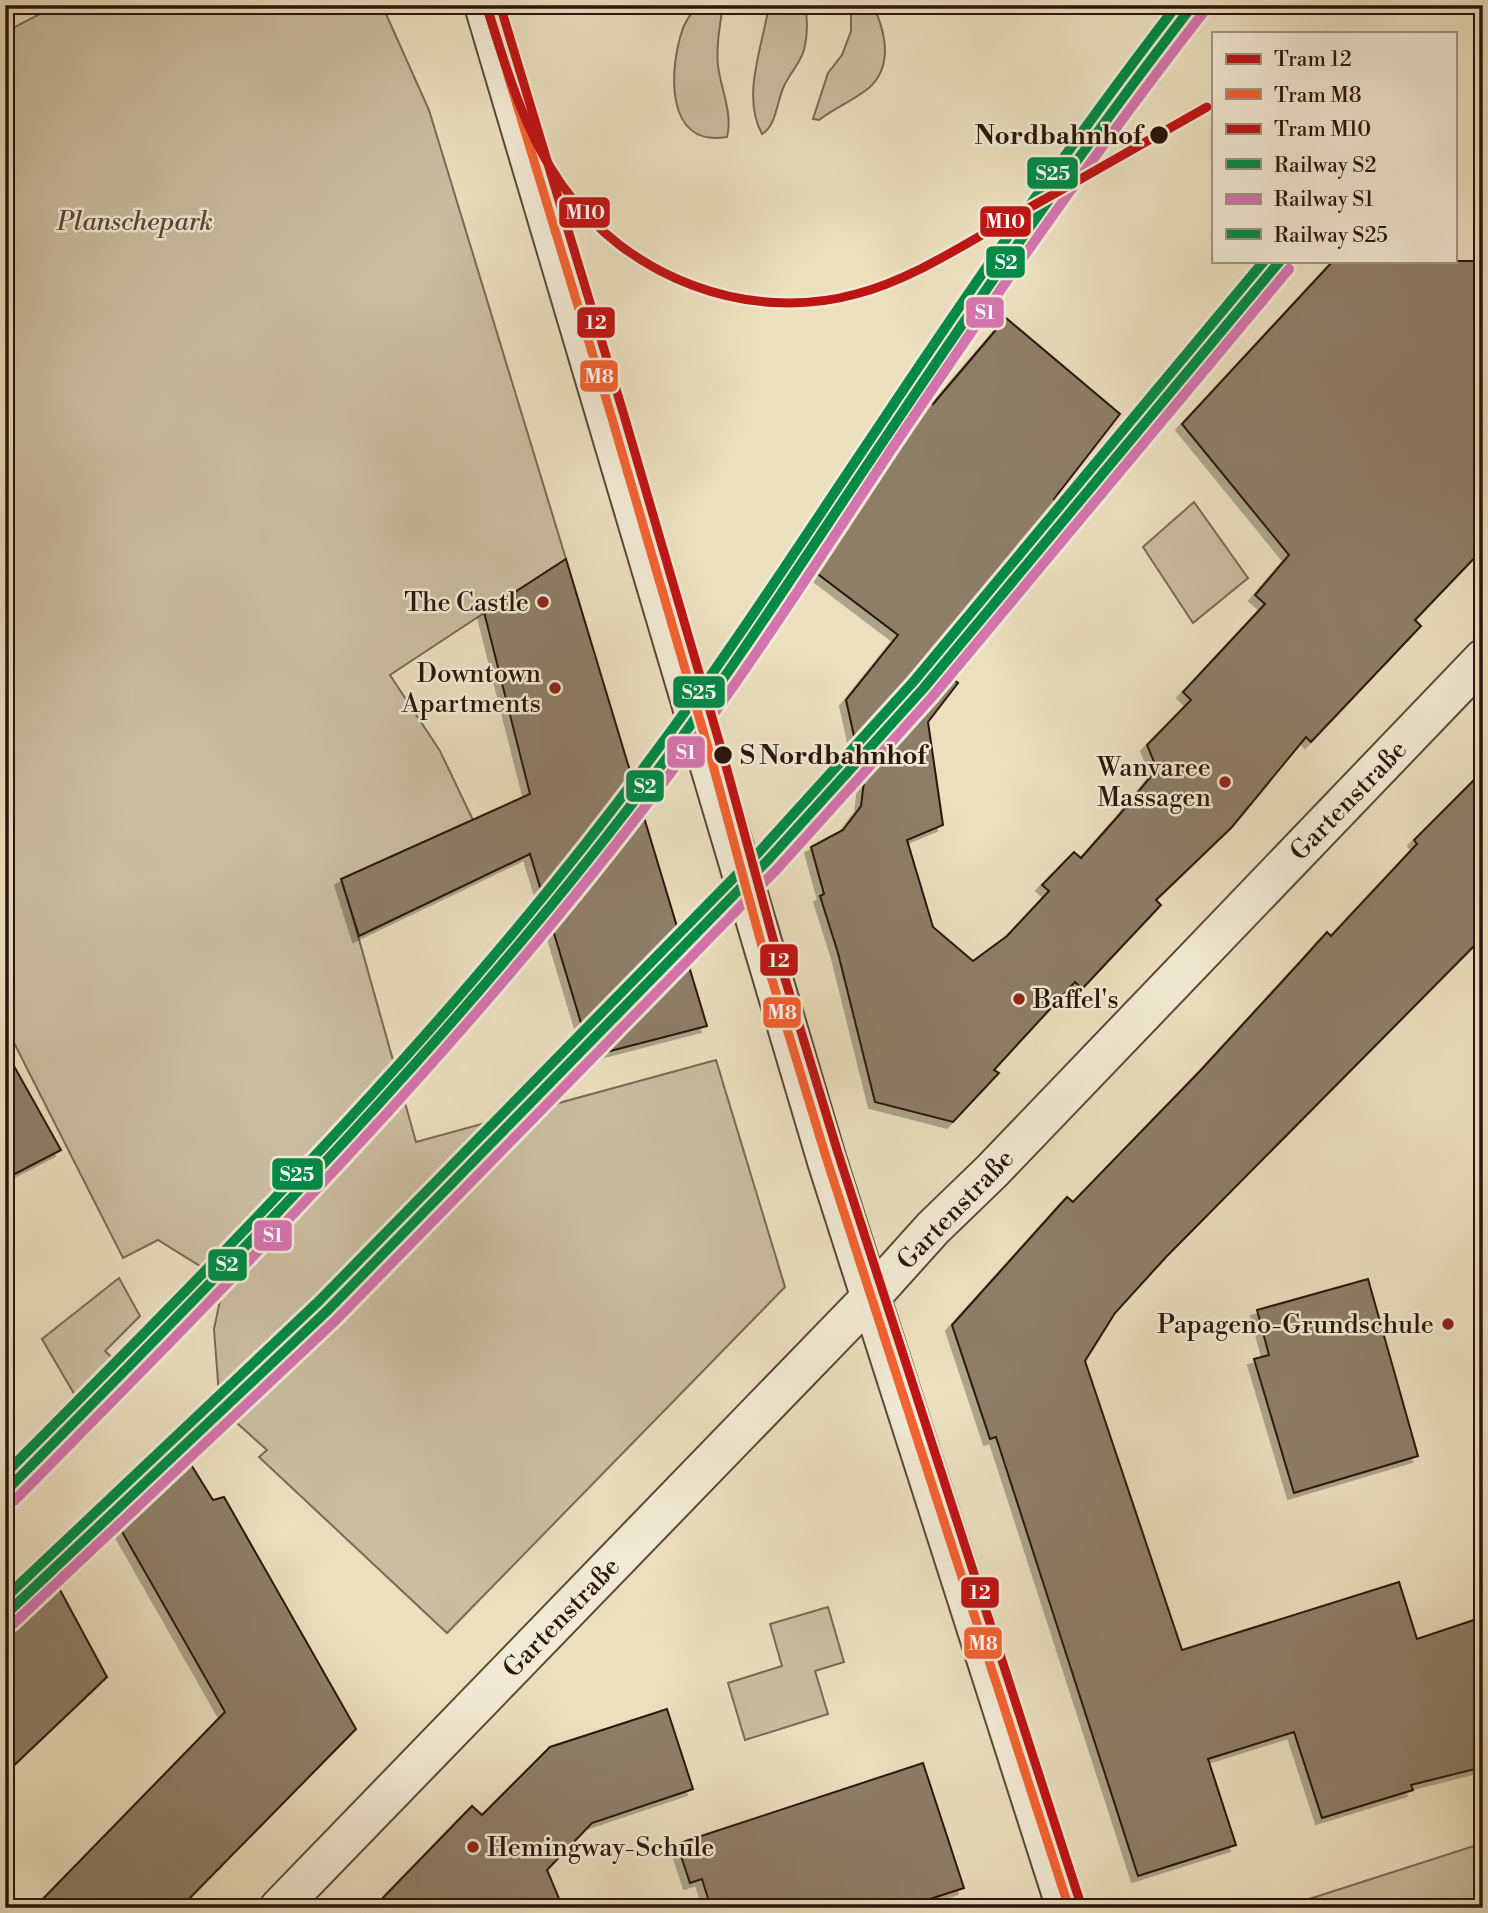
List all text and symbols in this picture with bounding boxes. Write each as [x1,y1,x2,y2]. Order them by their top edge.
legend [1212,32,1456,262]
text: Tram 12 [1274,47,1352,73]
text: Tram M8 [1274,83,1362,109]
text: Tram M10 [1274,117,1371,143]
place label: Nordbahnhof [975,120,1145,152]
marker: Nordbahnhof [1148,124,1170,146]
text: Railway S2 [1274,153,1376,179]
line badge: S25 [1026,156,1079,190]
text: S25 [1036,162,1070,186]
text: Railway S1 [1274,187,1373,213]
line badge: M10 [558,196,611,229]
text: M10 [565,201,605,225]
line badge: M10 [979,205,1032,238]
park label: Planschepark [56,206,213,238]
text: M10 [985,210,1025,234]
text: Railway S25 [1274,223,1388,249]
line badge: S2 [985,245,1026,279]
text: S2 [995,251,1017,275]
line badge: S1 [965,296,1005,329]
text: S1 [975,301,995,325]
line badge: 12 [576,306,616,339]
text: 12 [585,311,607,335]
line badge: M8 [579,359,619,393]
text: M8 [584,365,614,389]
place label: The Castle [404,587,529,619]
marker: The Castle [535,594,551,610]
place label: Downtown Apartments [401,658,541,720]
line badge: S25 [672,675,726,709]
marker: Downtown Apartments [547,680,563,696]
text: S25 [682,681,716,705]
street label: Gartenstraße [1283,734,1414,867]
line badge: S1 [666,735,706,769]
place label: S Nordbahnhof [740,740,929,772]
text: S1 [676,741,696,765]
marker: S Nordbahnhof [712,744,734,766]
place label: Wanvaree Massagen [1096,752,1211,814]
line badge: S2 [625,769,665,803]
marker: Wanvaree Massagen [1217,774,1233,790]
text: S2 [634,775,656,799]
line badge: 12 [759,943,799,977]
text: 12 [768,949,790,973]
place label: Baffel's [1032,984,1119,1016]
marker: Baffel's [1011,991,1027,1007]
line badge: M8 [762,996,802,1029]
text: M8 [767,1001,797,1025]
street label: Gartenstraße [890,1143,1021,1276]
line badge: S25 [271,1157,324,1191]
text: S25 [280,1163,314,1187]
line badge: S1 [253,1219,293,1252]
text: S1 [263,1224,283,1248]
line badge: S2 [207,1248,248,1282]
text: S2 [216,1253,238,1277]
place label: Papageno-Grundschule [1157,1309,1434,1341]
marker: Papageno-Grundschule [1440,1316,1456,1332]
street label: Gartenstraße [496,1551,627,1684]
line badge: 12 [960,1576,1000,1609]
text: 12 [969,1581,991,1605]
line badge: M8 [963,1626,1003,1660]
text: M8 [968,1632,998,1656]
place label: Hemingway-Schule [487,1832,714,1864]
marker: Hemingway-Schule [465,1839,481,1855]

